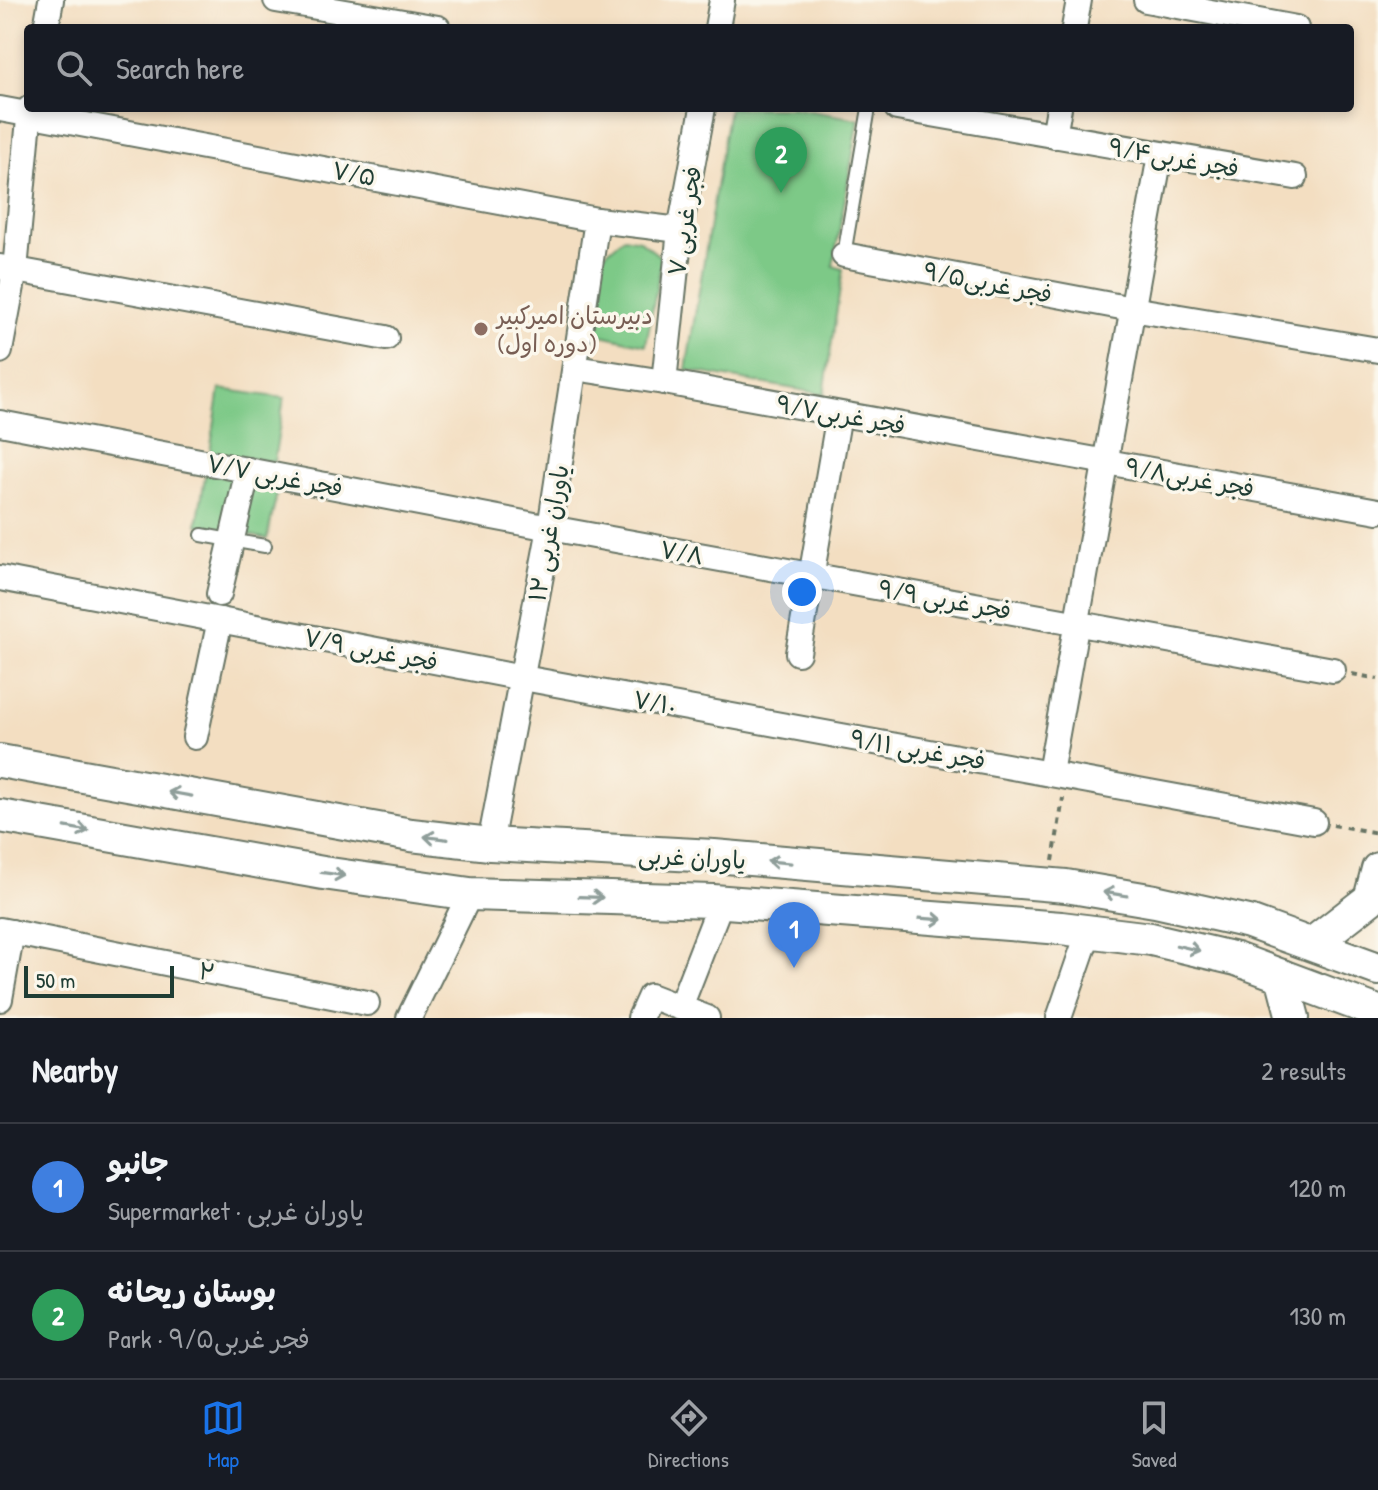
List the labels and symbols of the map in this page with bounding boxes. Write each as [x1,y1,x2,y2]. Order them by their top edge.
pin: 2 [755,127,807,193]
street label: فجر غربی۹/۴ [1106,130,1242,184]
street label: ۷/۵ [329,153,379,193]
street label: ۷ فجر غربی [660,164,708,278]
street label: فجر غربی۹/۵ [921,254,1055,310]
place label: دبیرستان امیرکبیر (دوره اول) [495,299,653,359]
marker: دبیرستان امیرکبیر (دوره اول) [472,320,490,338]
street label: فجر غربی۹/۷ [774,387,908,441]
street label: ۷/۷ فجر غربی [204,446,346,504]
street label: فجر غربی۹/۸ [1123,450,1257,504]
street label: ۱۲ یاوران غربی [520,462,576,604]
street label: ۷/۸ [658,532,706,572]
your location [782,572,822,612]
street label: ۹/۹ فجر غربی [876,572,1014,626]
street label: ۷/۹ فجر غربی [301,620,441,678]
street label: ۷/۱۰ [631,682,679,722]
street label: ۹/۱۱ فجر غربی [848,721,988,777]
one-way arrow [167,786,193,801]
one-way arrow [64,823,89,838]
one-way arrow [424,830,449,845]
street label: یاوران غربی [637,838,747,876]
one-way arrow [766,855,793,870]
one-way arrow [320,867,345,882]
one-way arrow [1103,886,1128,901]
one-way arrow [577,890,604,905]
pin: 1 [768,902,820,968]
one-way arrow [917,911,943,926]
one-way arrow [1175,941,1201,956]
street label: ۲ [196,954,218,988]
scale bar [24,962,174,998]

